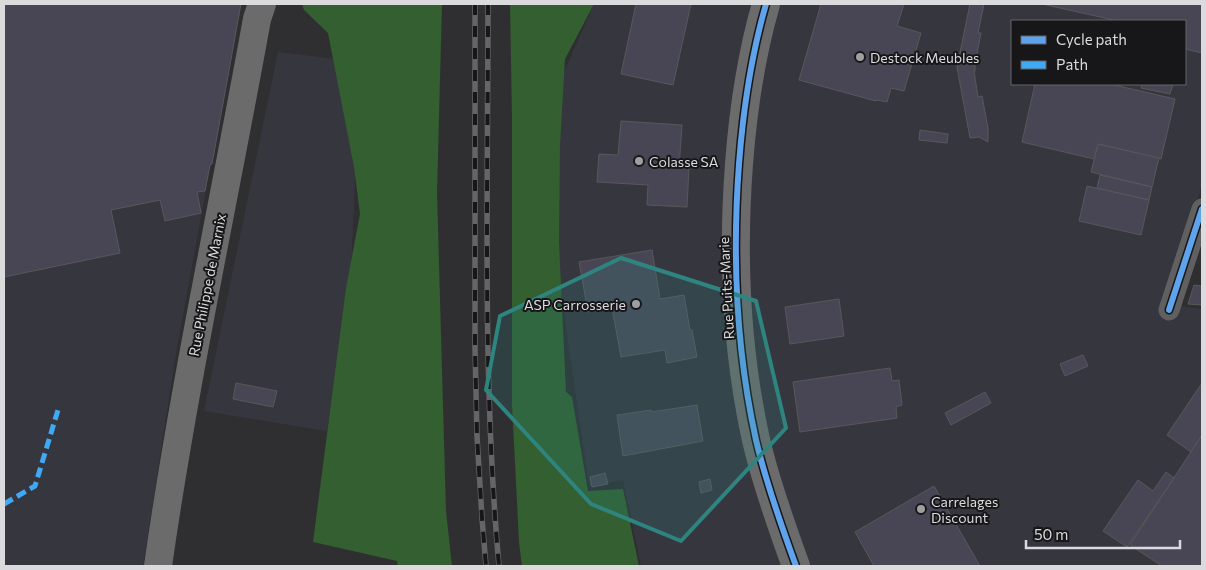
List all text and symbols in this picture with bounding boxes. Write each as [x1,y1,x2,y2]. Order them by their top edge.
legend [1011,20,1186,85]
text: Cycle path [1056,30,1127,48]
place label: Destock Meubles [870,49,979,66]
marker: Destock Meubles [854,51,866,63]
text: Path [1056,55,1088,73]
place label: Colasse SA [649,153,719,170]
marker: Colasse SA [633,155,645,167]
street label: Rue Philippe de Marnix [185,212,229,358]
street label: Rue Puits-Marie [715,236,737,340]
place label: ASP Carrosserie [524,296,626,313]
marker: ASP Carrosserie [630,298,642,310]
place label: Carrelages Discount [931,493,998,526]
marker: Carrelages Discount [915,503,927,515]
scale bar [1026,518,1180,550]
text: 50 m [1034,525,1068,543]

